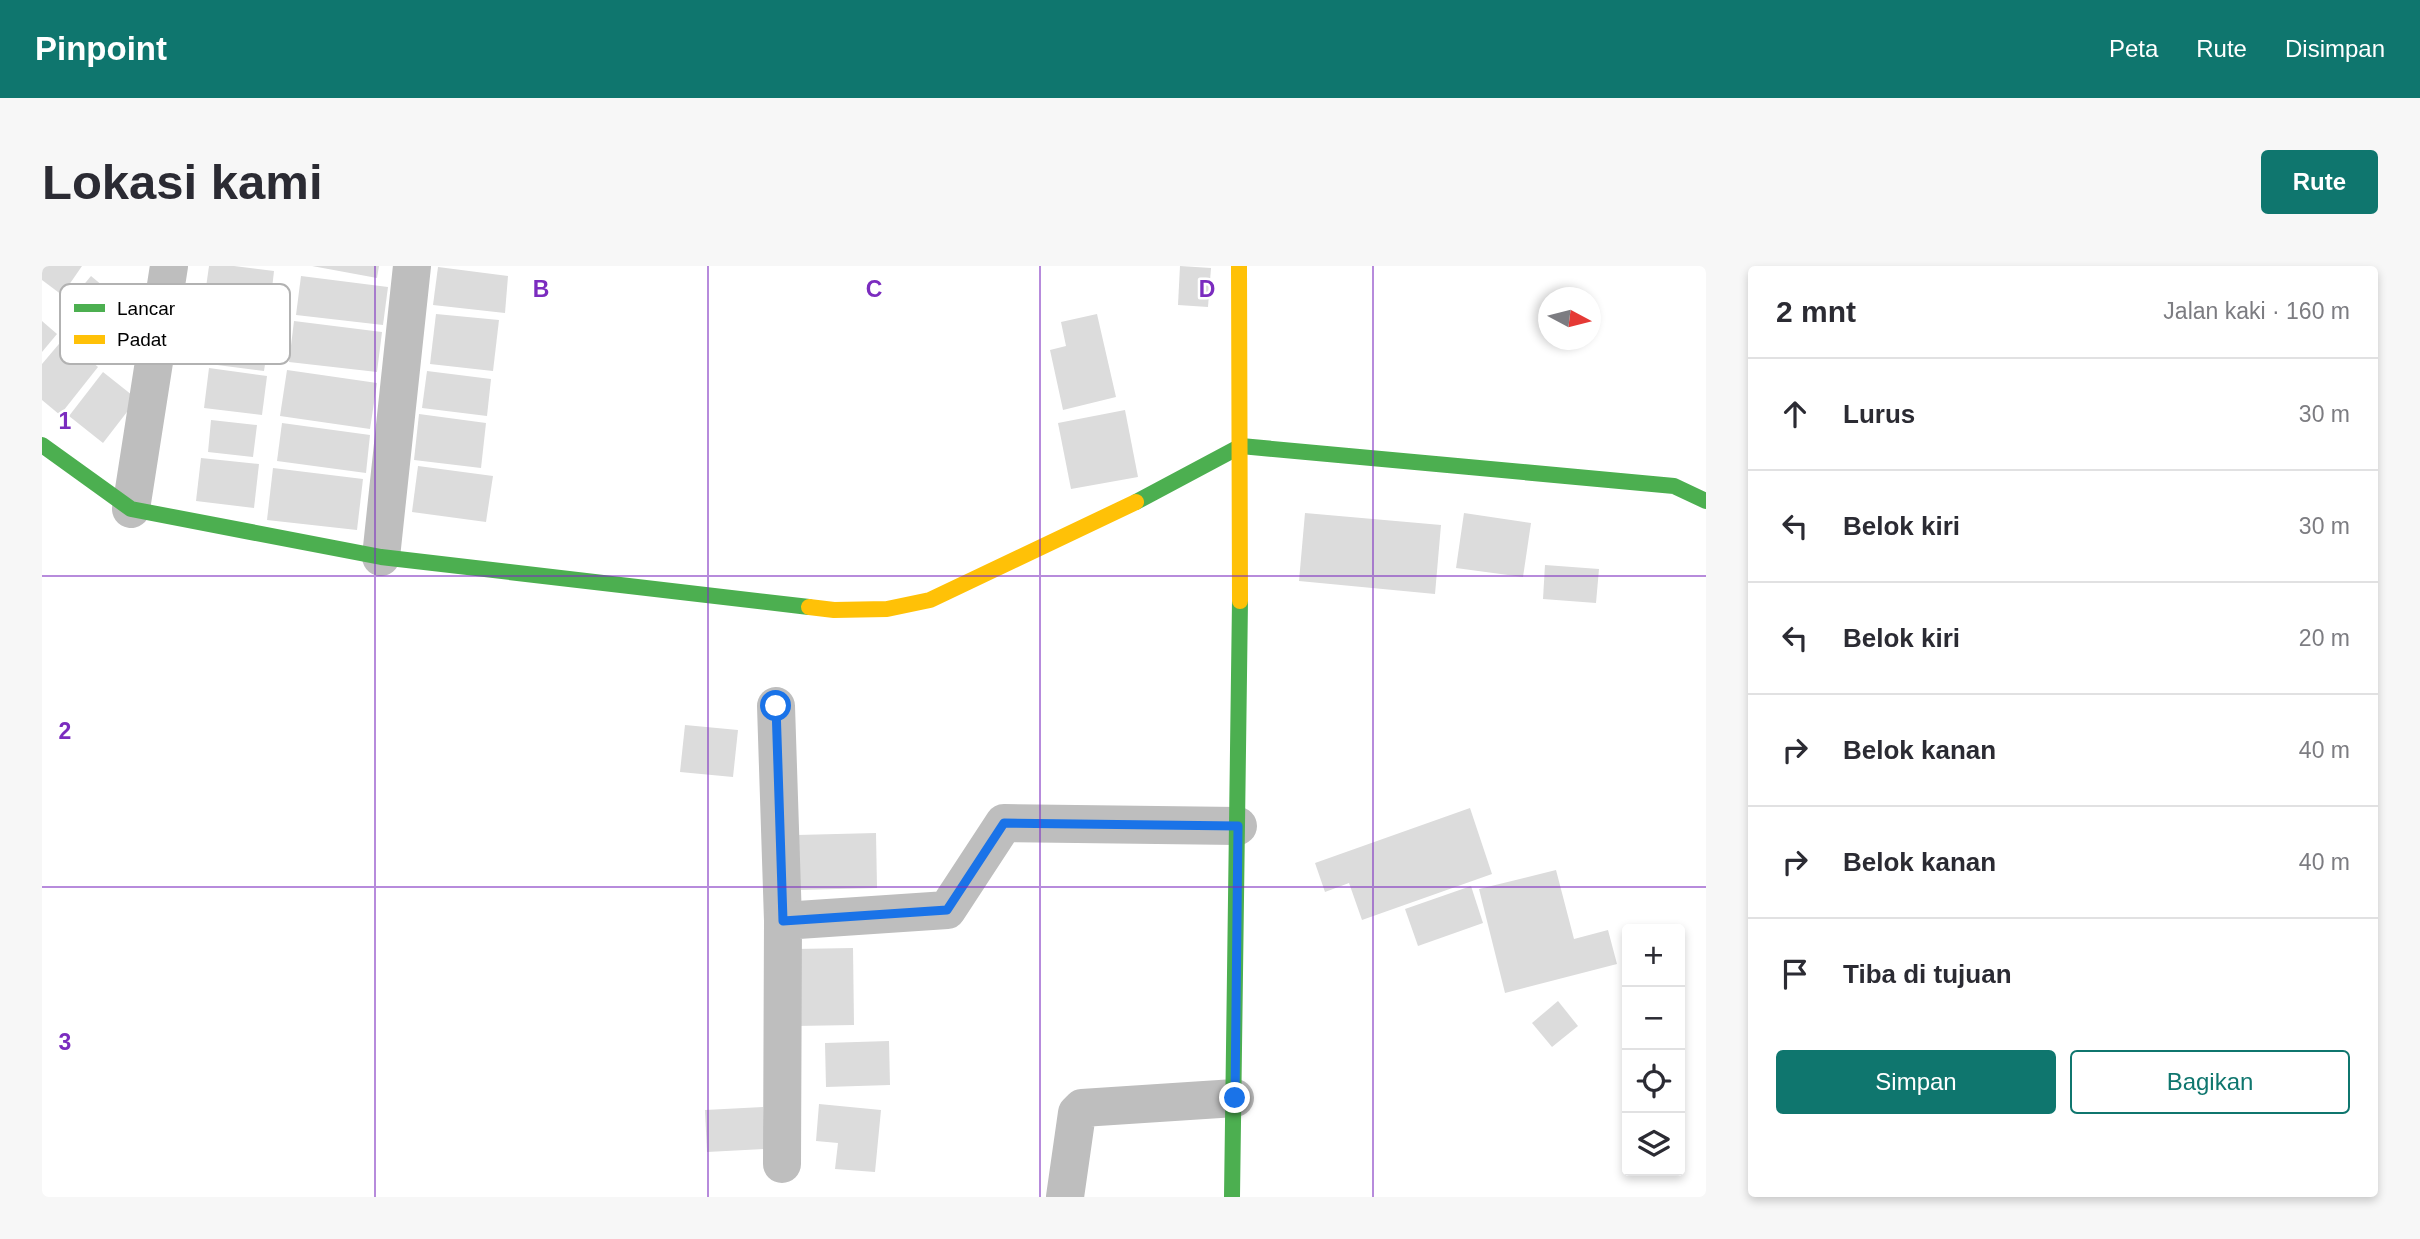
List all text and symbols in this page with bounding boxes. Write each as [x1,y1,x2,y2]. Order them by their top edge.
text: Pinpoint [35,30,167,67]
text: Peta [2109,35,2158,62]
text: Rute [2196,35,2247,62]
text: Disimpan [2285,35,2385,62]
button: Rute [2261,150,2378,214]
text: Lokasi kami [42,155,323,209]
text: B [533,276,549,302]
text: C [866,276,882,302]
text: D [1199,276,1215,302]
legend [60,284,290,364]
north arrow [1538,287,1601,350]
text: 2 mnt [1776,295,1856,328]
text: Lancar [117,298,176,319]
text: Jalan kaki · 160 m [2163,298,2350,324]
text: Padat [117,329,167,350]
icon: ahead [1776,395,1814,433]
text: Lurus [1843,399,1915,429]
text: 30 m [2299,401,2350,427]
text: 1 [59,408,72,434]
icon: left [1776,507,1814,545]
text: Belok kiri [1843,511,1960,541]
text: 30 m [2299,513,2350,539]
icon: left [1776,619,1814,657]
text: Belok kiri [1843,623,1960,653]
text: 20 m [2299,625,2350,651]
route start [760,690,791,721]
text: 2 [59,718,71,744]
icon: right [1776,731,1814,769]
text: Belok kanan [1843,735,1996,765]
text: 40 m [2299,737,2350,763]
icon: right [1776,843,1814,881]
text: Belok kanan [1843,847,1996,877]
text: 40 m [2299,849,2350,875]
map controls [1622,924,1685,1176]
button: + [1622,924,1685,987]
icon: arrive [1776,955,1814,993]
text: Tiba di tujuan [1843,959,2012,989]
button: − [1622,987,1685,1050]
text: 3 [59,1029,71,1055]
button: locate [1622,1050,1685,1113]
button: Simpan [1776,1050,2056,1114]
button: Bagikan [2070,1050,2350,1114]
route end [1219,1082,1250,1113]
button: layers [1622,1113,1685,1176]

